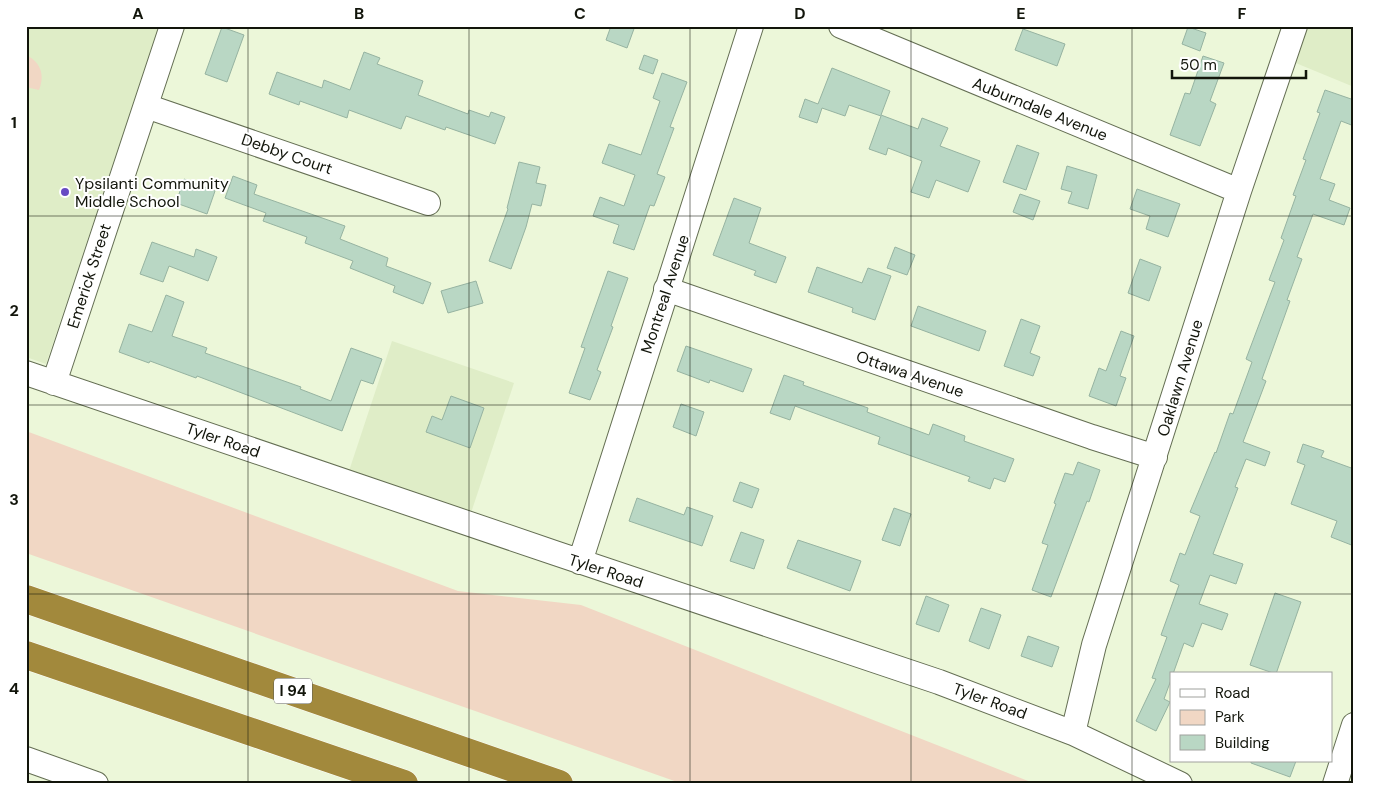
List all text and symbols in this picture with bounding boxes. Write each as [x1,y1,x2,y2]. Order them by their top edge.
text: A [132,3,144,24]
text: B [354,3,364,24]
text: C [574,3,586,24]
text: D [794,3,806,24]
text: E [1016,3,1026,24]
text: F [1238,3,1247,24]
scale bar [1172,48,1306,80]
text: 50 m [1180,55,1217,75]
street label: Auburndale Avenue [969,72,1111,146]
text: 1 [11,112,17,133]
street label: Debby Court [239,129,335,179]
place label: Ypsilanti Community Middle School [75,173,229,212]
marker: Ypsilanti Community Middle School [59,186,71,198]
street label: Emerick Street [62,221,116,331]
street label: Montreal Avenue [636,232,694,356]
text: 2 [9,300,19,321]
street label: Oaklawn Avenue [1152,317,1208,439]
street label: Ottawa Avenue [853,346,967,402]
street label: Tyler Road [183,418,263,462]
text: 3 [9,489,19,510]
street label: Tyler Road [566,549,646,593]
legend [1170,672,1332,762]
text: 4 [9,678,19,699]
road number: I 94 [274,678,312,704]
street label: Tyler Road [950,678,1030,724]
text: Road [1215,683,1250,703]
text: Park [1215,707,1245,727]
text: Building [1215,733,1270,753]

